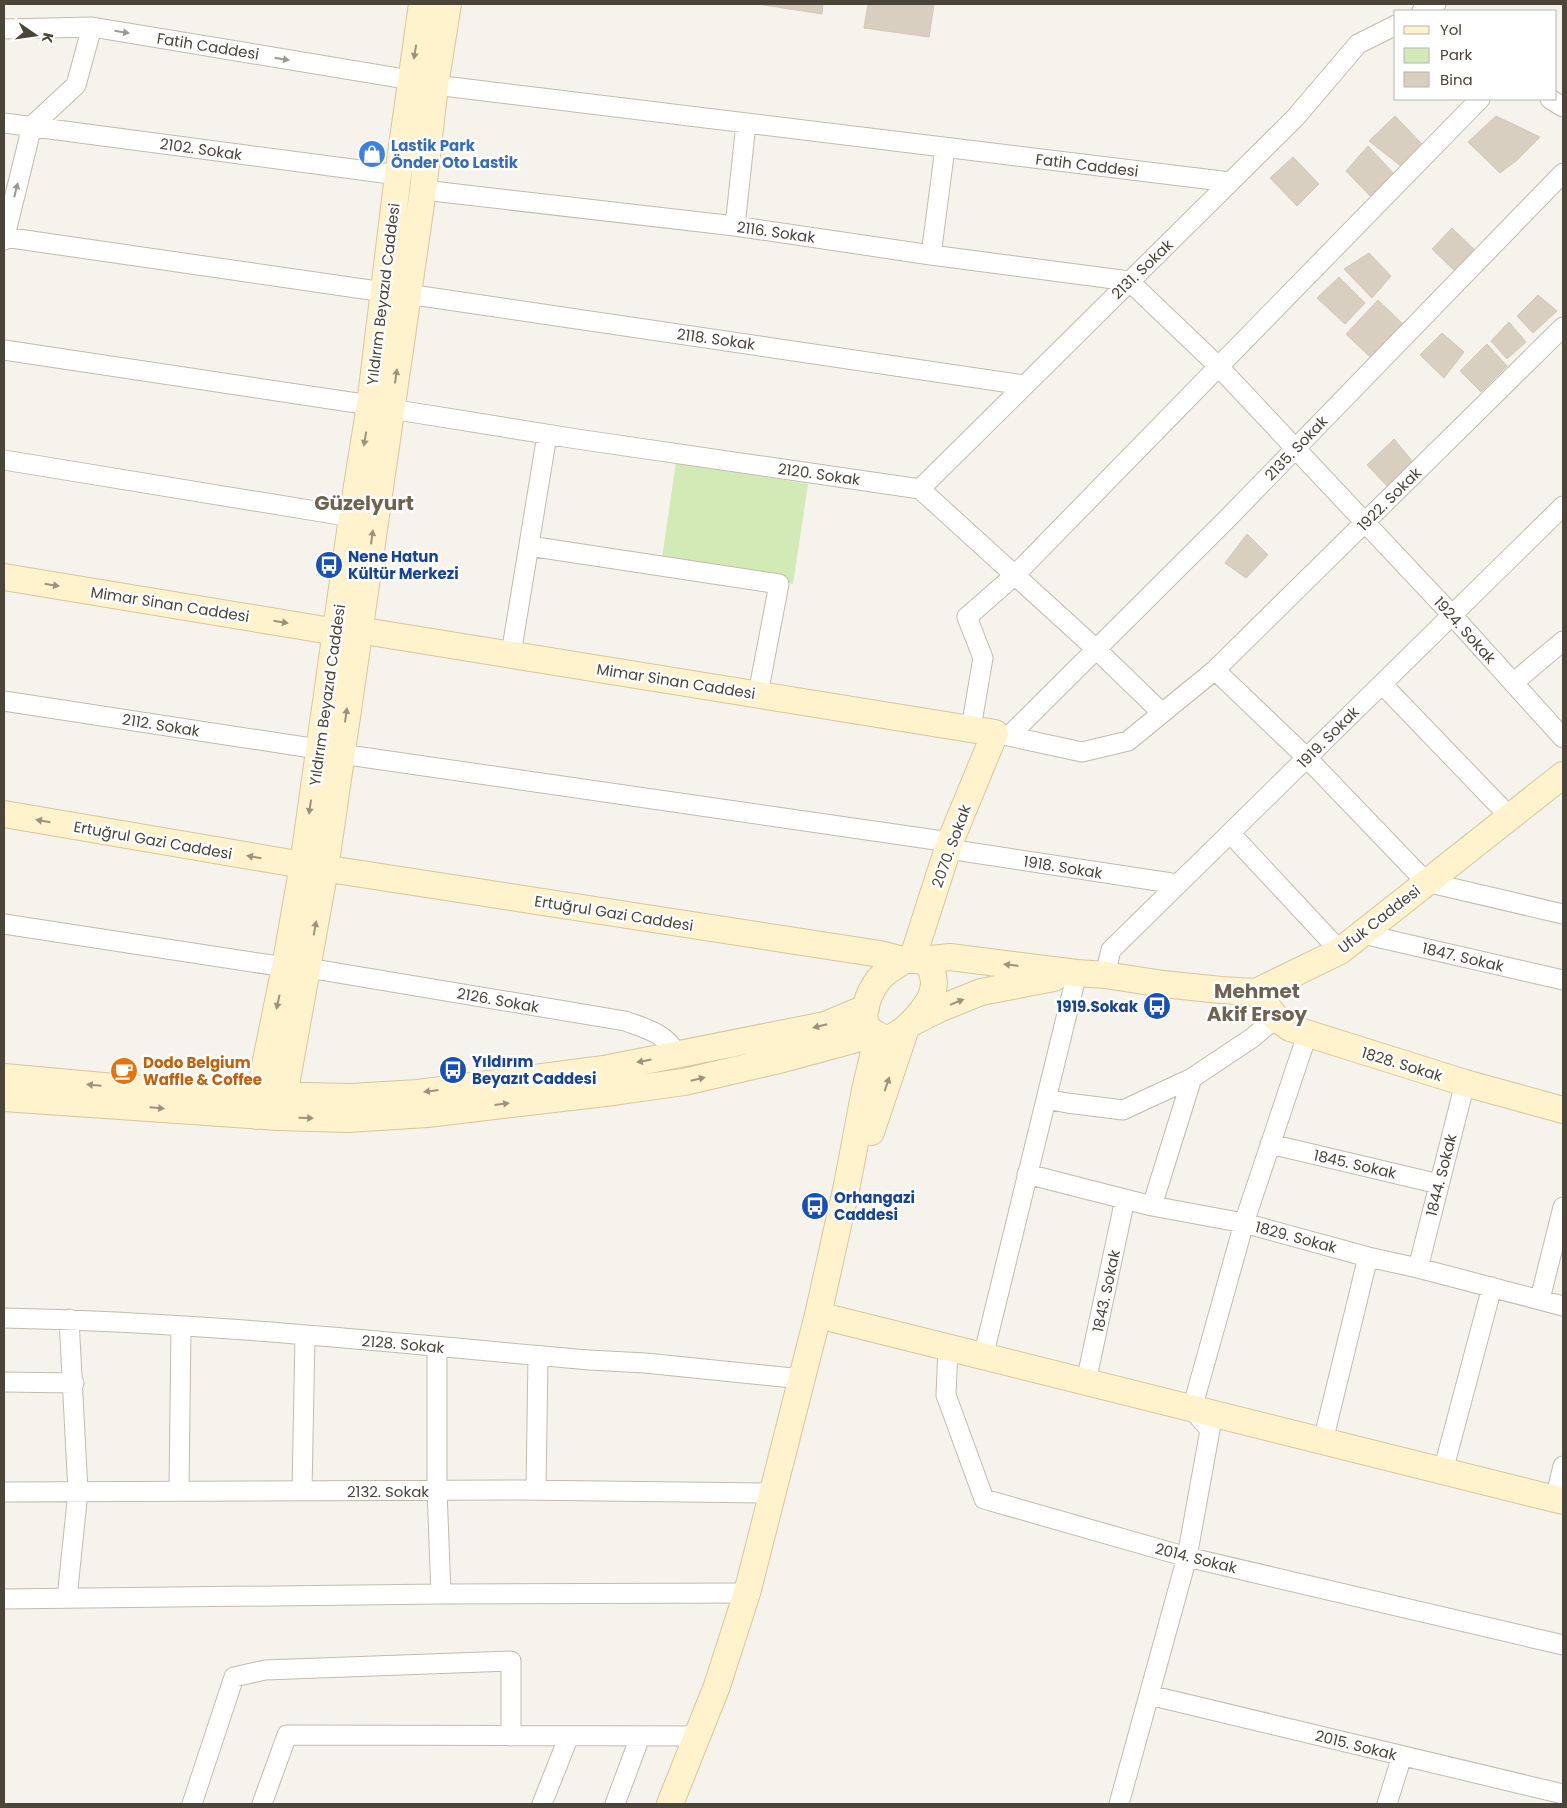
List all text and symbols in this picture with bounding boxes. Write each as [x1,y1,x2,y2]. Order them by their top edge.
north arrow [10,10,60,60]
legend [1394,10,1557,100]
text: Yol [1440,19,1462,40]
street label: Fatih Caddesi [155,28,261,64]
one-way arrow [114,29,130,37]
text: K [37,31,59,45]
one-way arrow [411,44,419,60]
text: Park [1440,44,1472,65]
one-way arrow [275,55,291,63]
text: Bina [1440,69,1473,90]
street label: 2102. Sokak [159,133,244,165]
place label: Lastik Park Önder Oto Lastik [391,135,519,173]
shop icon: Lastik Park Önder Oto Lastik [357,139,387,169]
street label: Fatih Caddesi [1034,148,1140,182]
one-way arrow [12,183,20,198]
street label: Yıldırım Beyazıd Caddesi [361,202,405,386]
street label: 2116. Sokak [735,216,817,248]
street label: 2131. Sokak [1107,234,1178,304]
street label: 2118. Sokak [676,323,757,355]
one-way arrow [392,368,400,384]
street label: 2135. Sokak [1260,411,1333,485]
one-way arrow [360,431,368,447]
street label: 2120. Sokak [777,458,862,490]
street label: 1922. Sokak [1352,462,1426,536]
district label: Güzelyurt [314,489,414,517]
one-way arrow [368,528,376,544]
place label: Nene Hatun Kültür Merkezi [348,546,459,584]
bus stop icon: Nene Hatun Kültür Merkezi [314,550,344,580]
one-way arrow [44,581,60,589]
street label: Mimar Sinan Caddesi [89,581,251,627]
street label: 1924. Sokak [1429,592,1501,668]
street label: Yıldırım Beyazıd Caddesi [304,603,350,787]
one-way arrow [274,619,290,627]
street label: Mimar Sinan Caddesi [595,658,757,704]
street label: 1919. Sokak [1292,701,1364,773]
one-way arrow [343,707,351,723]
street label: 2112. Sokak [121,709,201,742]
one-way arrow [306,800,314,816]
street label: 2070. Sokak [926,801,976,890]
one-way arrow [34,816,50,824]
street label: Ertuğrul Gazi Caddesi [72,816,234,864]
street label: 1918. Sokak [1022,850,1104,884]
one-way arrow [246,853,262,861]
street label: Ufuk Caddesi [1333,880,1425,958]
street label: Ertuğrul Gazi Caddesi [533,890,695,936]
one-way arrow [311,919,319,935]
street label: 1847. Sokak [1420,937,1506,977]
one-way arrow [1003,961,1019,969]
district label: Mehmet Akif Ersoy [1207,977,1308,1028]
street label: 2126. Sokak [455,982,541,1018]
bus stop icon: 1919.Sokak [1142,991,1172,1021]
one-way arrow [274,994,282,1009]
place label: 1919.Sokak [1057,996,1139,1017]
one-way arrow [950,997,964,1005]
one-way arrow [813,1022,828,1030]
street label: 1828. Sokak [1359,1042,1445,1086]
place label: Yıldırım Beyazıt Caddesi [472,1051,596,1089]
place label: Dodo Belgium Waffle & Coffee [143,1052,262,1090]
bus stop icon: Yıldırım Beyazıt Caddesi [438,1055,468,1085]
cafe icon: Dodo Belgium Waffle & Coffee [109,1056,139,1086]
one-way arrow [636,1057,652,1065]
one-way arrow [690,1075,705,1083]
one-way arrow [883,1076,891,1091]
one-way arrow [86,1081,102,1089]
one-way arrow [423,1087,439,1095]
one-way arrow [495,1100,511,1108]
one-way arrow [149,1104,165,1112]
one-way arrow [298,1114,314,1122]
street label: 1844. Sokak [1421,1131,1461,1218]
street label: 1845. Sokak [1312,1144,1399,1184]
place label: Orhangazi Caddesi [834,1187,915,1225]
bus stop icon: Orhangazi Caddesi [800,1191,830,1221]
street label: 1829. Sokak [1253,1216,1339,1258]
street label: 1843. Sokak [1087,1248,1125,1334]
street label: 2128. Sokak [361,1330,445,1358]
street label: 2132. Sokak [347,1481,429,1502]
street label: 2014. Sokak [1153,1538,1239,1578]
street label: 2015. Sokak [1313,1725,1399,1765]

